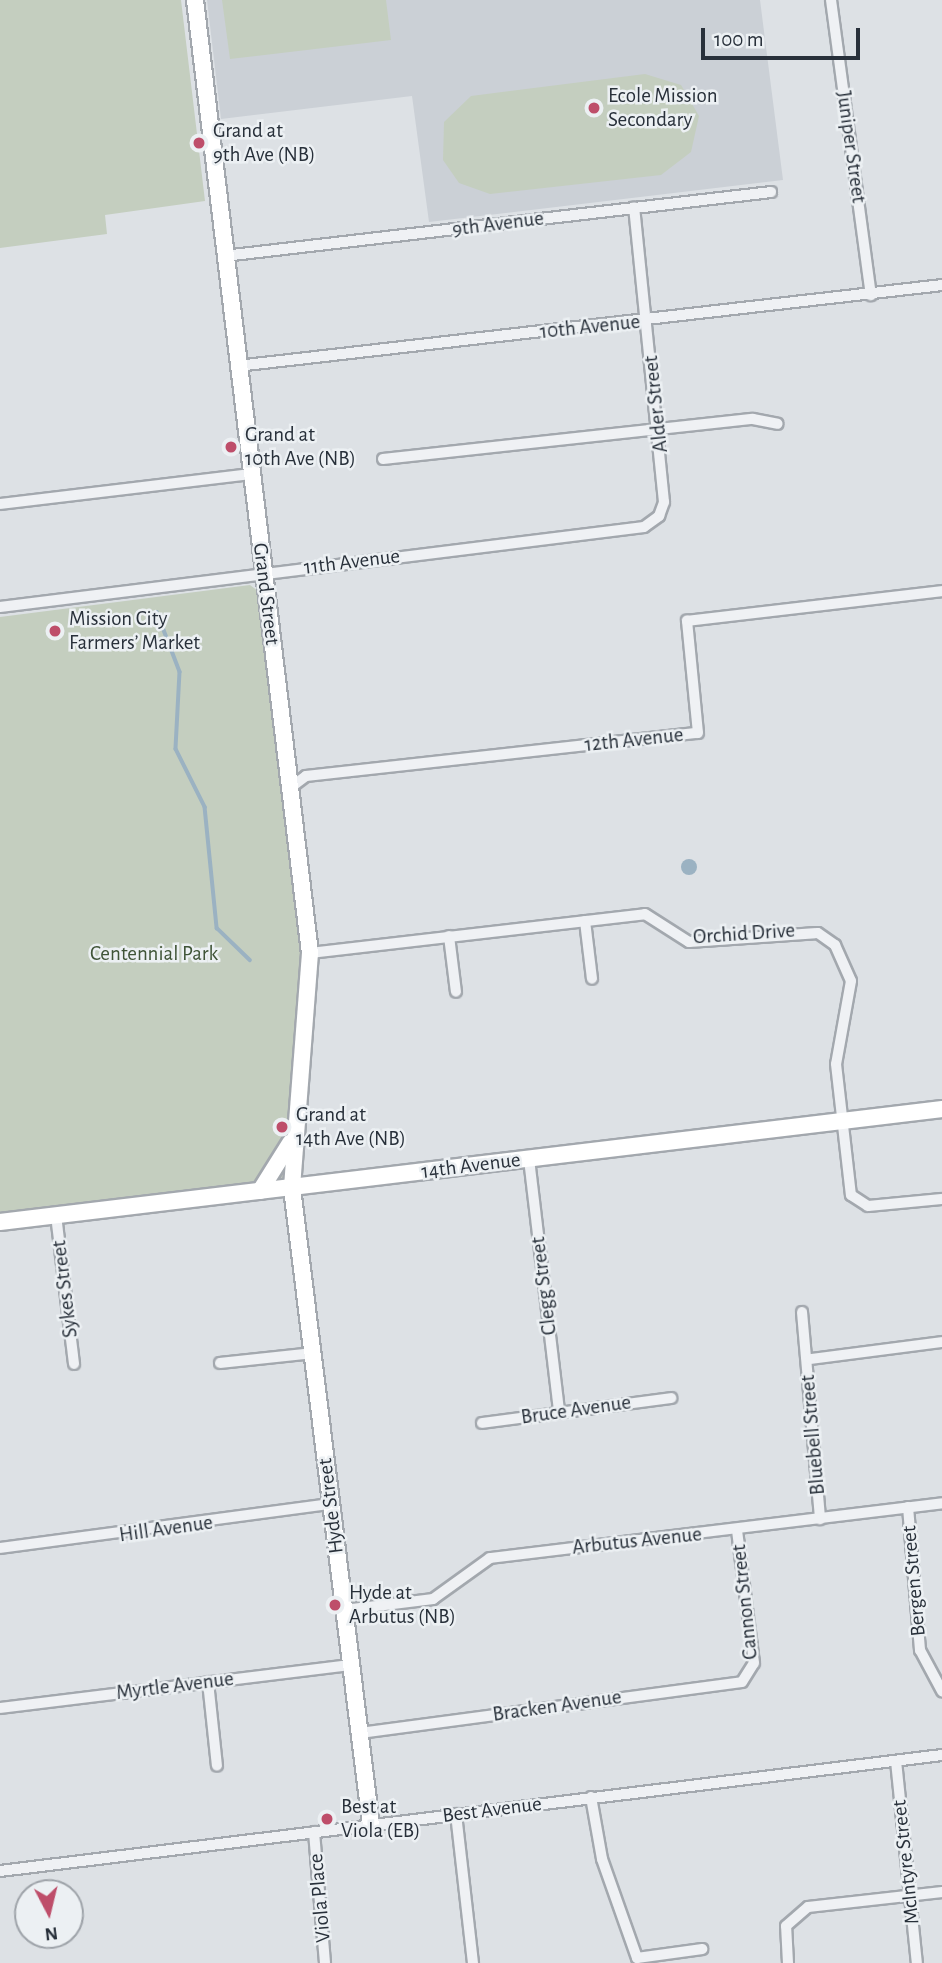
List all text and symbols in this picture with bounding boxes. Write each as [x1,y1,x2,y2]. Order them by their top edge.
scale bar [704,14,863,58]
text: 100 m [714,29,764,50]
place label: Ecole Mission Secondary [608,83,718,133]
street label: Juniper Street [831,89,871,205]
marker: Ecole Mission Secondary [586,100,602,116]
place label: Grand at 9th Ave (NB) [213,118,316,168]
marker: Grand at 9th Ave (NB) [191,135,207,151]
street label: 9th Avenue [451,206,545,242]
street label: 10th Avenue [539,309,641,345]
street label: Alder Street [638,354,674,454]
place label: Grand at 10th Ave (NB) [245,422,356,472]
marker: Grand at 10th Ave (NB) [223,439,239,455]
street label: Grand Street [247,541,285,647]
street label: 11th Avenue [302,544,402,580]
place label: Mission City Farmers’ Market [69,606,200,656]
marker: Mission City Farmers’ Market [47,623,63,639]
street label: 12th Avenue [583,722,685,758]
street label: Orchid Drive [692,918,796,950]
park label: Centennial Park [90,941,218,967]
place label: Grand at 14th Ave (NB) [296,1102,406,1152]
marker: Grand at 14th Ave (NB) [274,1119,290,1135]
street label: 14th Avenue [420,1147,522,1185]
street label: Clegg Street [525,1235,563,1337]
street label: Sykes Street [47,1239,83,1339]
street label: Bluebell Street [795,1374,831,1496]
street label: Bruce Avenue [519,1390,633,1430]
street label: Hyde Street [313,1457,349,1555]
street label: Hill Avenue [117,1510,215,1548]
street label: Arbutus Avenue [571,1522,703,1560]
street label: Bergen Street [897,1525,931,1637]
street label: Cannon Street [726,1543,764,1661]
place label: Hyde at Arbutus (NB) [349,1580,456,1630]
marker: Hyde at Arbutus (NB) [327,1597,343,1613]
street label: Myrtle Avenue [115,1666,235,1706]
street label: Bracken Avenue [491,1684,623,1728]
street label: Best Avenue [441,1791,543,1829]
place label: Best at Viola (EB) [341,1794,420,1844]
street label: McIntyre Street [887,1799,925,1925]
marker: Best at Viola (EB) [319,1811,335,1827]
street label: Viola Place [304,1852,336,1944]
north arrow [14,1879,84,1949]
text: N [44,1923,59,1944]

